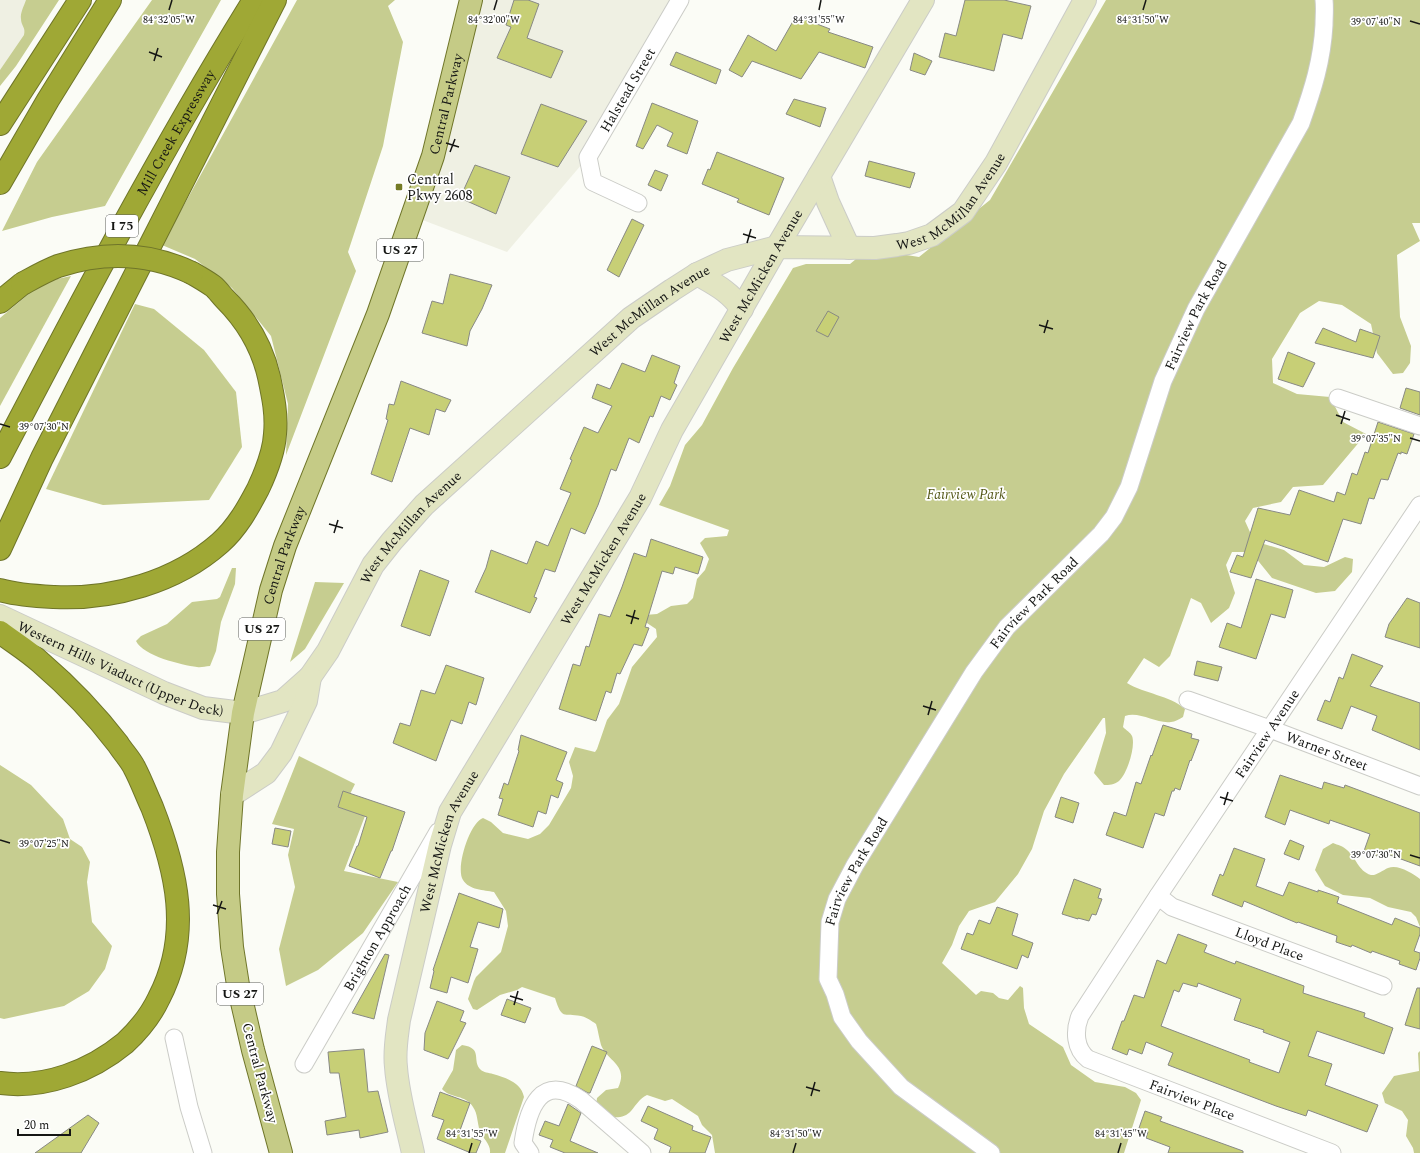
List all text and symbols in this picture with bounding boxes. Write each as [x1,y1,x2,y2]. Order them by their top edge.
text: 84°32'05"W [143,12,195,28]
text: 84°32'00"W [468,12,520,28]
text: 84°31'55"W [793,12,845,28]
text: 84°31'50"W [1117,12,1169,28]
text: 39°07'40"N [1351,14,1401,30]
street label: Halstead Street [594,44,660,136]
street label: Central Parkway [423,50,468,157]
street label: Mill Creek Expressway [131,64,221,200]
street label: West McMillan Avenue [895,148,1010,255]
place label: Central Pkwy 2608 [407,169,473,206]
marker: Central Pkwy 2608 [394,182,404,192]
street label: West McMicken Avenue [714,205,808,347]
road number: I 75 [106,215,138,237]
road number: US 27 [377,239,423,261]
street label: Fairview Park Road [1159,256,1232,374]
street label: West McMillan Avenue [584,259,713,362]
text: 39°07'30"N [19,419,69,435]
text: 39°07'35"N [1351,431,1401,447]
street label: West McMillan Avenue [355,465,466,587]
park label: Fairview Park [926,484,1006,505]
street label: West McMicken Avenue [555,489,652,629]
street label: Central Parkway [257,502,311,607]
street label: Fairview Park Road [984,552,1083,653]
street label: Western Hills Viaduct (Upper Deck) [14,615,225,721]
road number: US 27 [239,618,285,640]
street label: Fairview Avenue [1229,685,1304,782]
street label: Warner Street [1283,725,1371,776]
street label: West McMicken Avenue [414,766,484,915]
street label: Fairview Park Road [819,812,893,928]
text: 39°07'25"N [19,836,69,852]
text: 39°07'30"N [1351,847,1401,863]
street label: Brighton Approach [338,880,416,995]
street label: Lloyd Place [1232,921,1307,966]
road number: US 27 [217,983,263,1005]
street label: Central Parkway [237,1020,284,1127]
street label: Fairview Place [1146,1074,1238,1126]
scale bar [18,1111,70,1137]
text: 20 m [24,1116,49,1135]
text: 84°31'55"W [446,1126,498,1142]
text: 84°31'50"W [770,1126,822,1142]
text: 84°31'45"W [1095,1126,1147,1142]

